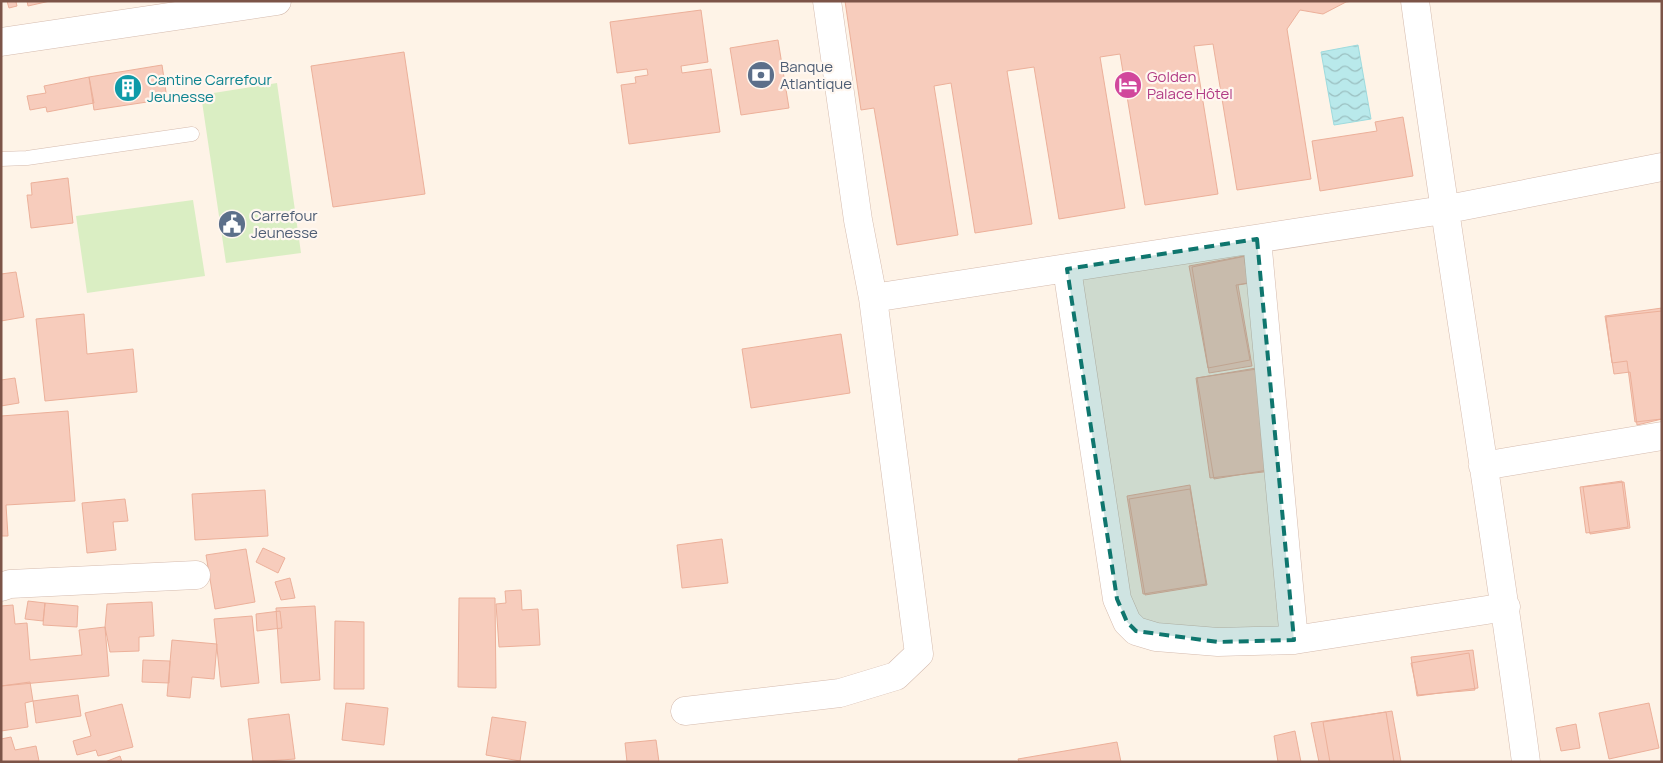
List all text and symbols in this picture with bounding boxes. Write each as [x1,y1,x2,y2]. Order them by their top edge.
place label: Banque Atlantique [780,56,852,94]
bank icon: Banque Atlantique [746,60,776,90]
place label: Golden Palace Hôtel [1147,66,1233,104]
place label: Cantine Carrefour Jeunesse [147,69,272,107]
hotel icon: Golden Palace Hôtel [1113,70,1143,100]
building icon: Cantine Carrefour Jeunesse [113,73,143,103]
place label: Carrefour Jeunesse [251,205,318,243]
public building icon: Carrefour Jeunesse [217,209,247,239]

